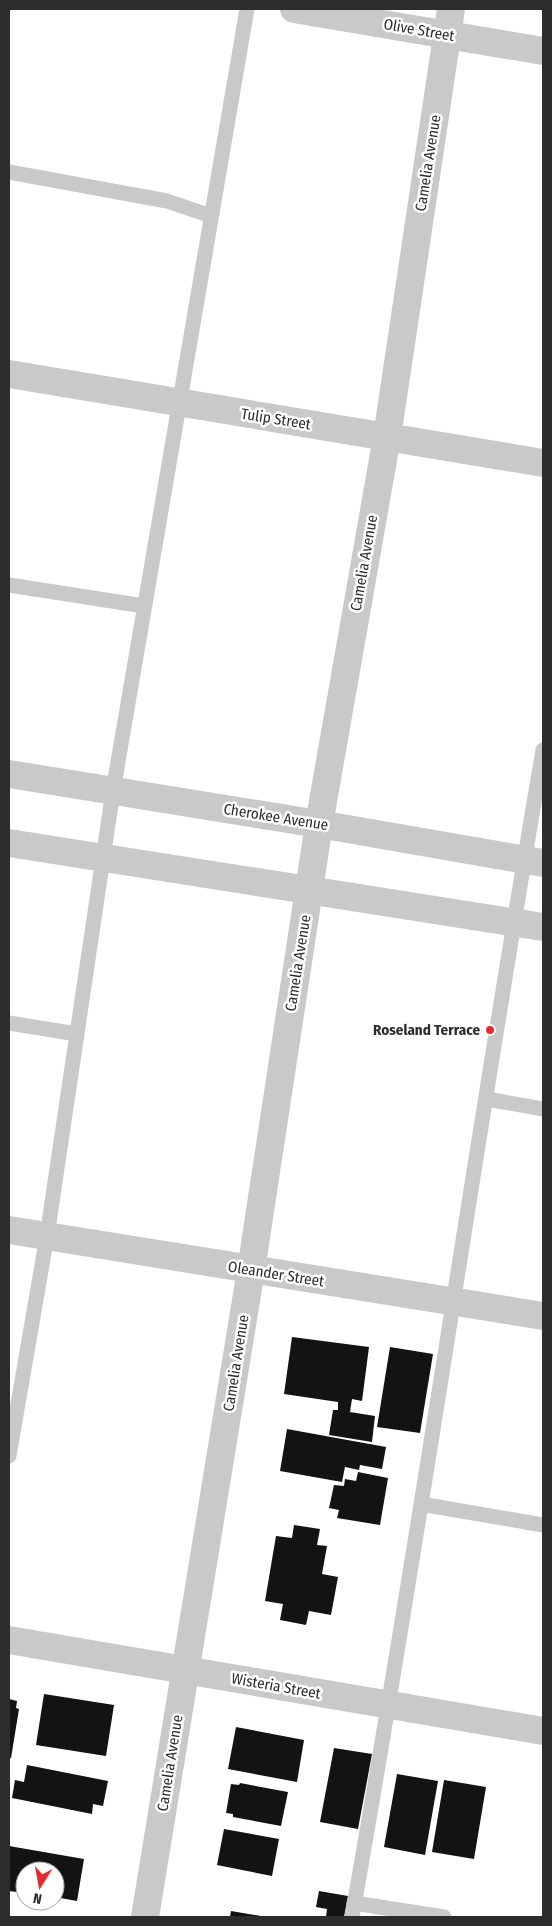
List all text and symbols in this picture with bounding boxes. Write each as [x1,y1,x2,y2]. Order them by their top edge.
street label: Olive Street [382,15,456,45]
street label: Camelia Avenue [411,113,445,213]
street label: Tulip Street [240,405,312,433]
street label: Camelia Avenue [347,513,381,613]
street label: Cherokee Avenue [222,800,330,834]
street label: Camelia Avenue [281,913,315,1013]
place label: Roseland Terrace [373,1021,480,1039]
marker: Roseland Terrace [484,1024,496,1036]
street label: Oleander Street [227,1258,325,1290]
street label: Camelia Avenue [219,1313,253,1413]
street label: Wisteria Street [230,1669,322,1703]
street label: Camelia Avenue [153,1713,187,1813]
north arrow [15,1861,65,1911]
text: N [32,1889,43,1907]

